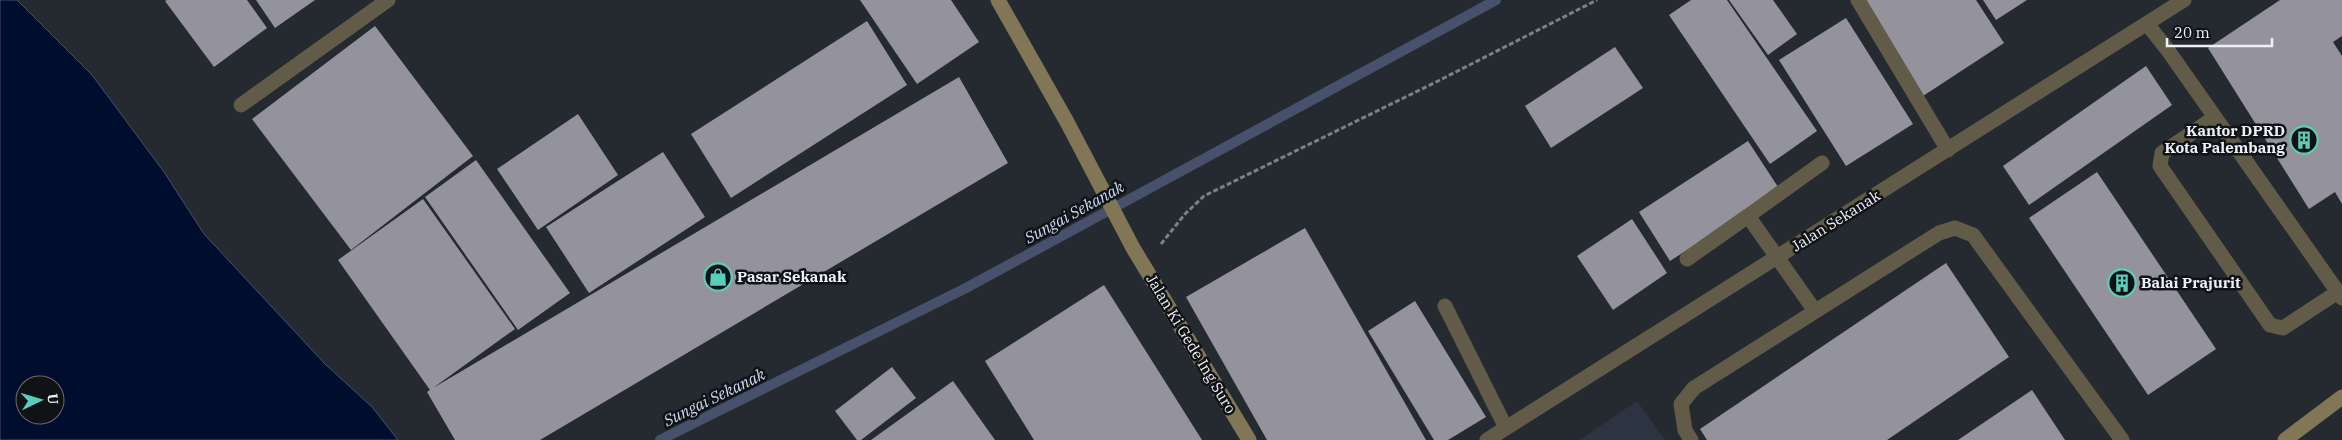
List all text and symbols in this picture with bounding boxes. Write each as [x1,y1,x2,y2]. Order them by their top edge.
scale bar [2167,15,2272,47]
text: 20 m [2174,23,2210,42]
place label: Kantor DPRD Kota Palembang [2164,121,2285,157]
building icon: Kantor DPRD Kota Palembang [2289,125,2319,155]
water label: Sungai Sekanak [1020,176,1128,248]
street label: Jalan Sekanak [1788,186,1884,255]
shop icon: Pasar Sekanak [703,262,733,292]
place label: Pasar Sekanak [737,267,847,286]
building icon: Balai Prajurit [2107,268,2137,298]
street label: Jalan Ki Gede Ing Suro [1142,271,1240,417]
place label: Balai Prajurit [2141,273,2241,292]
water label: Sungai Sekanak [659,364,769,431]
north arrow [15,375,65,425]
text: U [44,393,62,405]

